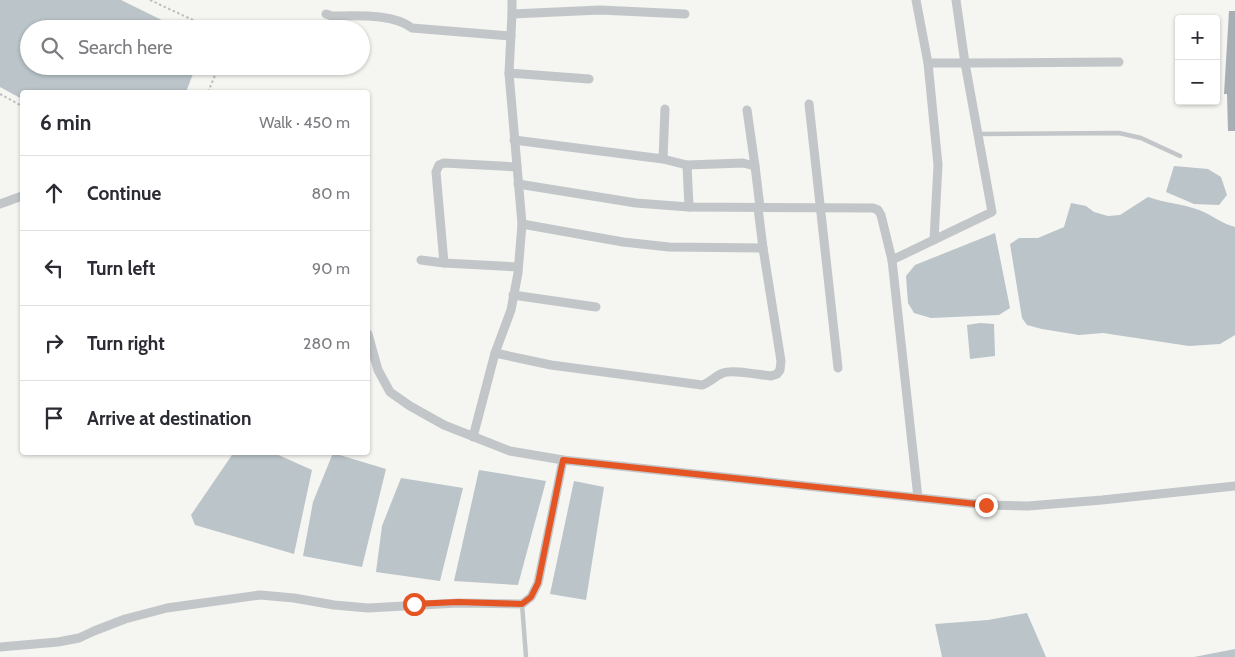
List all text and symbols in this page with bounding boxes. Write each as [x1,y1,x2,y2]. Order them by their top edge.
map controls [1175,15,1220,105]
button: + [1175,15,1220,60]
search box [20,20,370,75]
icon: search [38,34,66,62]
text: Search here [78,36,172,59]
button: − [1175,60,1220,105]
text: 6 min [40,110,91,135]
text: Walk · 450 m [259,113,350,132]
icon: ahead [40,179,68,207]
text: Continue [87,182,161,205]
text: 80 m [312,184,350,203]
icon: left [40,254,68,282]
text: Turn left [87,257,155,280]
text: 90 m [312,259,350,278]
icon: right [40,329,68,357]
text: Turn right [87,332,165,355]
text: 280 m [303,334,350,353]
icon: arrive [40,404,68,432]
text: Arrive at destination [87,407,251,430]
route end [975,494,998,517]
route start [403,593,426,616]

